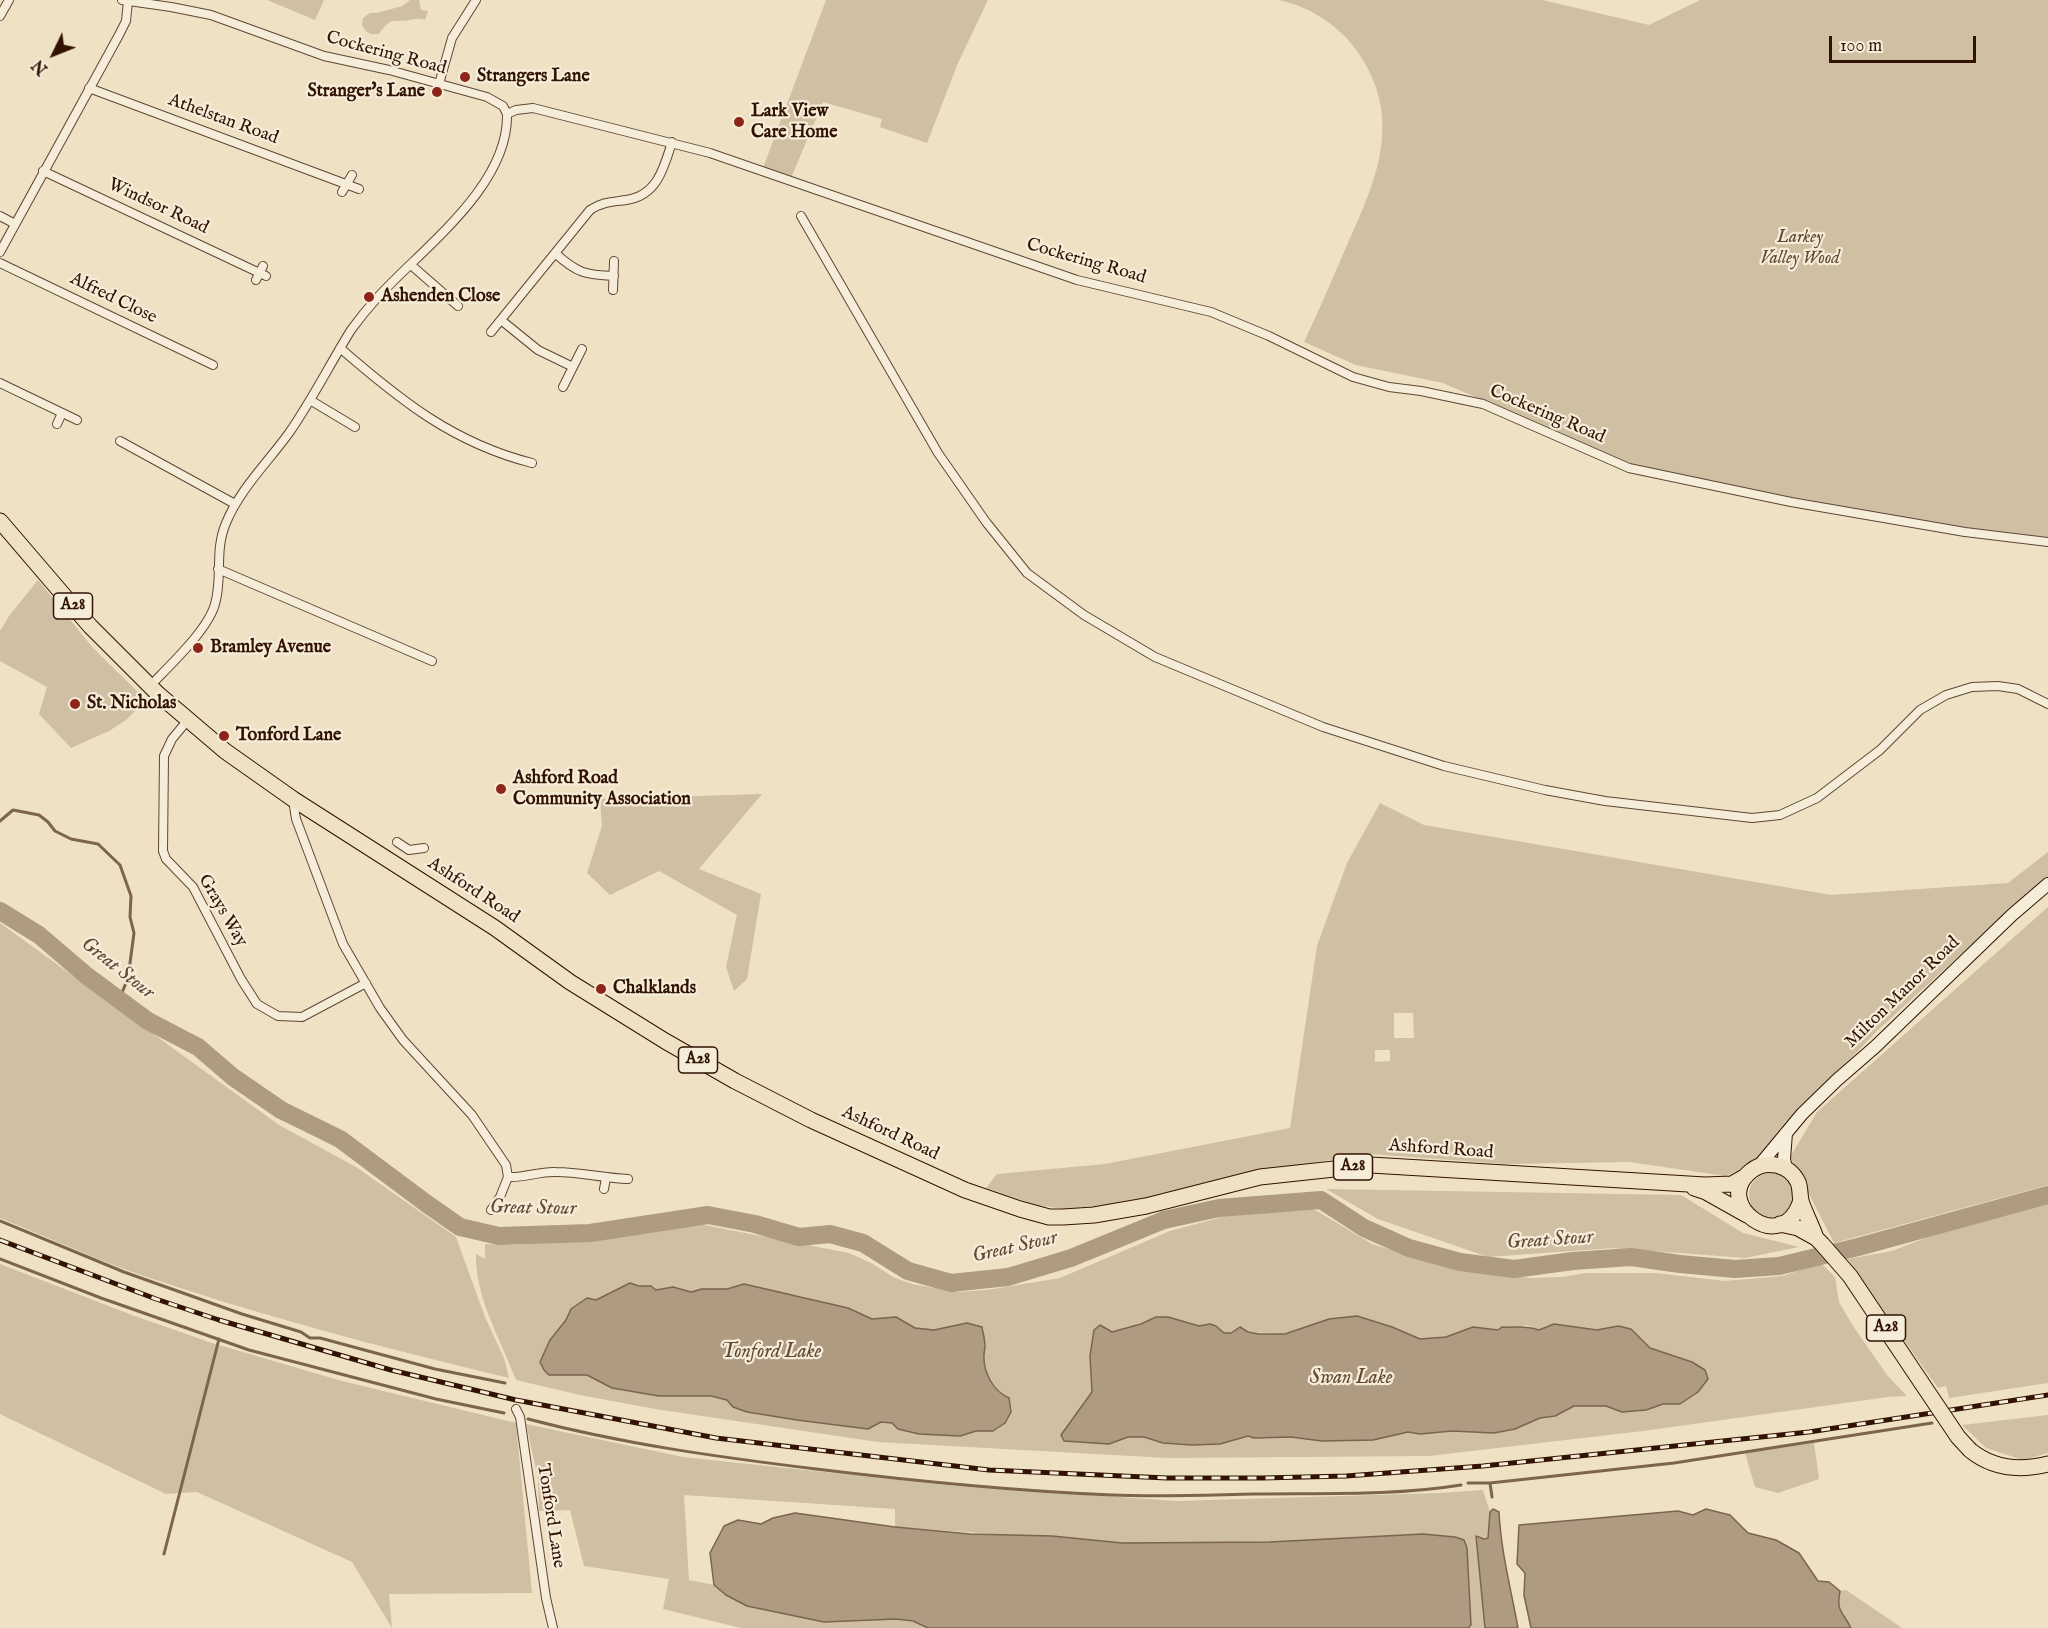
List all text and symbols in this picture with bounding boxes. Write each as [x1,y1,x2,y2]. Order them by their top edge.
north arrow [24,24,84,84]
scale bar [1832,24,1979,62]
street label: Cockering Road [324,28,448,80]
text: 100 m [1840,35,1882,58]
text: N [29,54,53,78]
place label: Strangers Lane [477,66,590,88]
marker: Strangers Lane [458,70,472,84]
place label: Stranger's Lane [307,81,425,103]
marker: Stranger's Lane [430,85,444,99]
street label: Athelstan Road [165,90,281,150]
place label: Lark View Care Home [751,101,837,144]
marker: Lark View Care Home [732,115,746,129]
street label: Windsor Road [104,174,212,240]
park label: Larkey Valley Wood [1760,227,1840,270]
street label: Cockering Road [1024,235,1148,289]
street label: Alfred Close [66,269,160,329]
place label: Ashenden Close [381,286,500,308]
marker: Ashenden Close [362,290,376,304]
street label: Cockering Road [1486,381,1608,449]
road number: A28 [54,593,92,619]
place label: Bramley Avenue [210,637,331,659]
marker: Bramley Avenue [191,641,205,655]
place label: St. Nicholas [87,693,176,715]
marker: St. Nicholas [68,697,82,711]
place label: Tonford Lane [236,725,341,747]
marker: Tonford Lane [217,729,231,743]
place label: Ashford Road Community Association [513,768,691,810]
marker: Ashford Road Community Association [494,782,508,796]
street label: Ashford Road [423,853,523,929]
street label: Grays Way [193,871,251,951]
water label: Great Stour [75,933,159,1005]
street label: Milton Manor Road [1841,933,1965,1053]
place label: Chalklands [613,978,696,1000]
marker: Chalklands [594,982,608,996]
road number: A28 [678,1047,718,1073]
street label: Ashford Road [838,1102,942,1166]
street label: Ashford Road [1388,1136,1494,1164]
road number: A28 [1334,1154,1372,1180]
water label: Great Stour [489,1196,577,1222]
water label: Great Stour [1506,1226,1594,1256]
water label: Great Stour [970,1227,1060,1269]
road number: A28 [1866,1315,1906,1341]
water label: Tonford Lake [721,1341,821,1365]
water label: Swan Lake [1310,1367,1392,1391]
street label: Tonford Lane [531,1462,569,1570]

